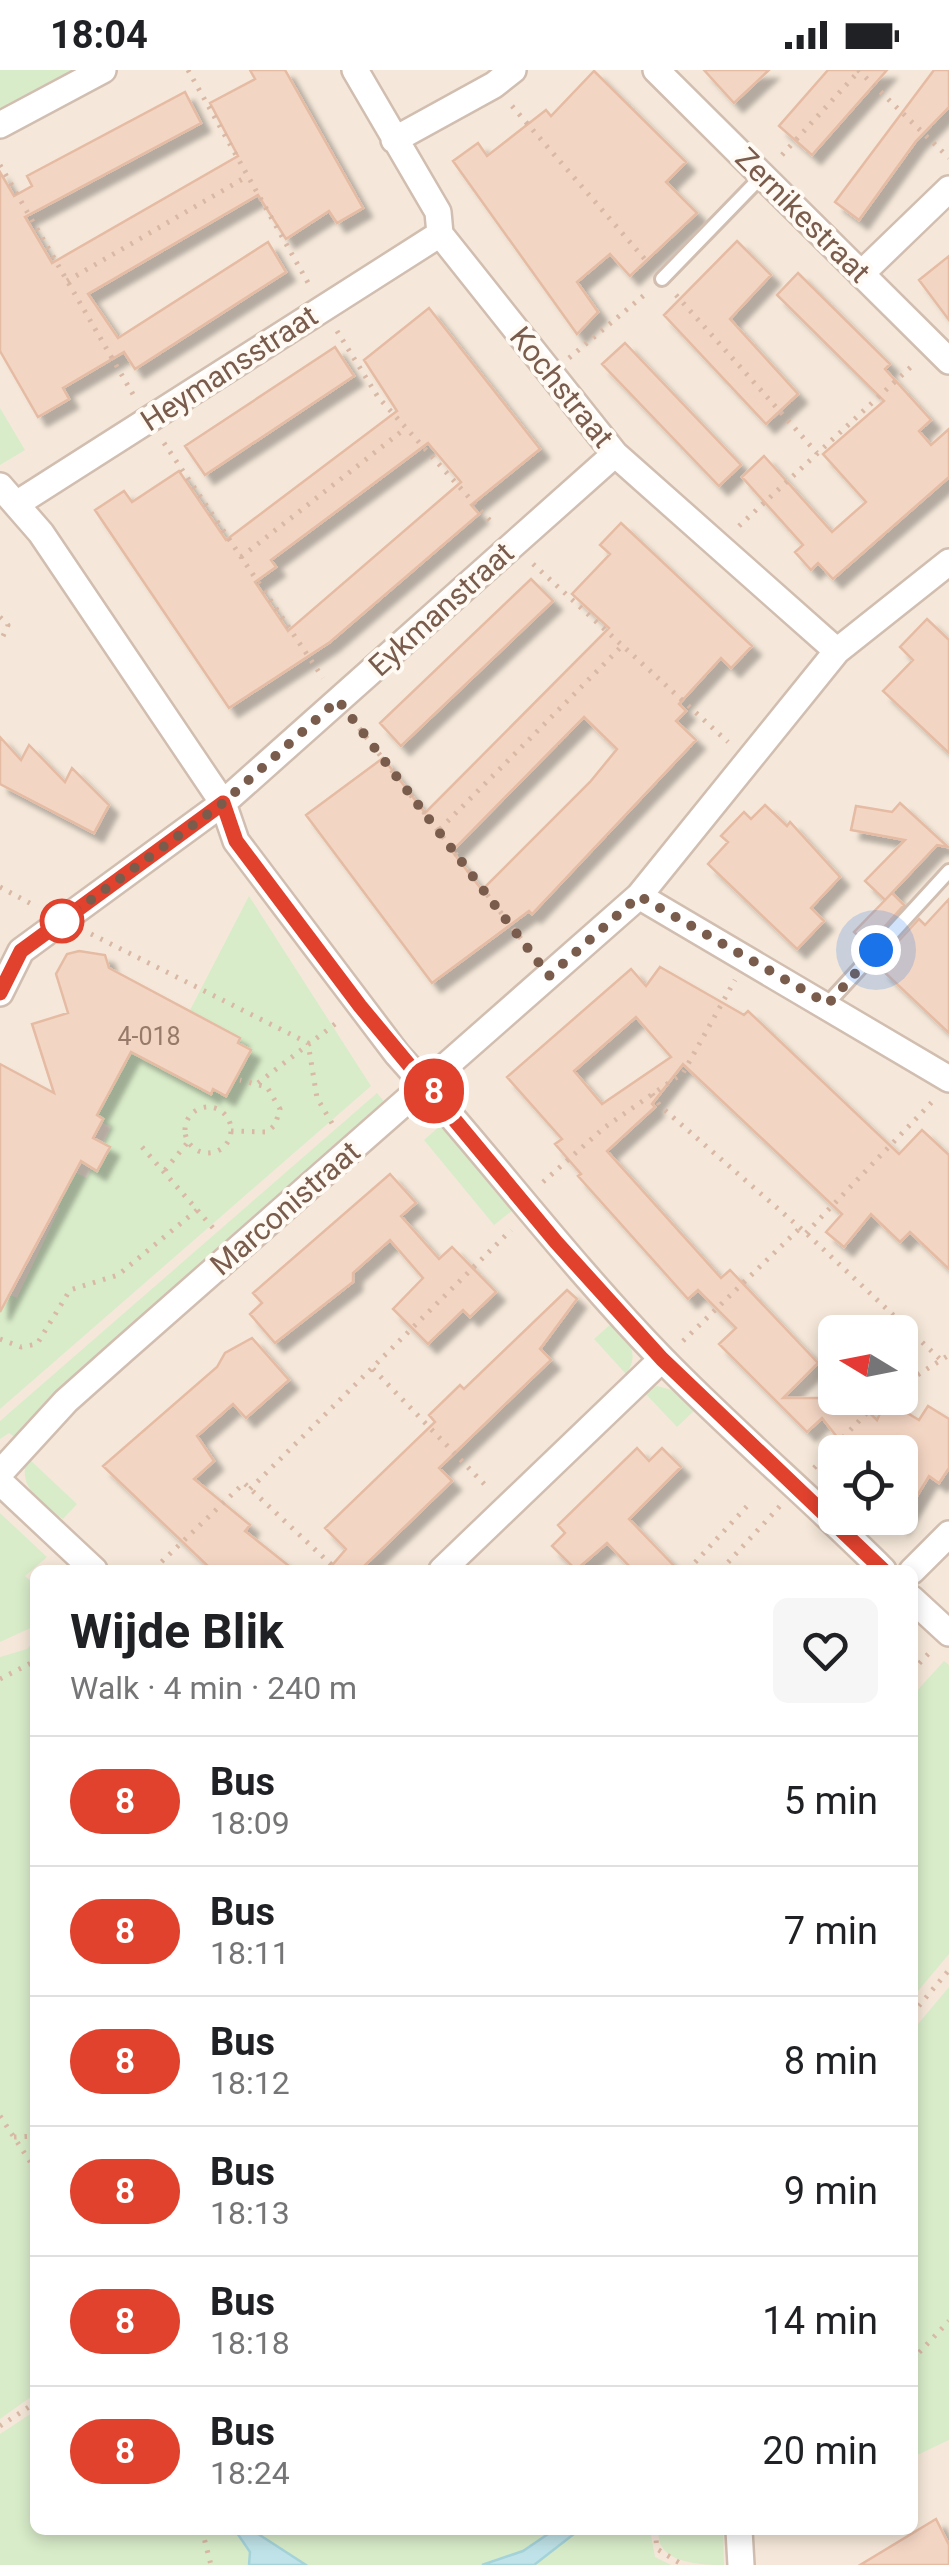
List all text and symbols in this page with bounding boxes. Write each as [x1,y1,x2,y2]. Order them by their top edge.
text: 18:04 [50,13,148,57]
street label: Zernikestraat [728,140,878,290]
street label: Heymansstraat [134,298,324,438]
street label: Kochstraat [503,320,621,454]
street label: Eykmanstraat [361,535,521,683]
unlabelled marker [41,900,83,942]
your location [851,925,901,975]
house number: 4-018 [117,1022,181,1051]
line badge: 8 [402,1058,466,1124]
text: 8 [424,1071,444,1112]
street label: Marconistraat [203,1134,367,1282]
north arrow [818,1315,918,1415]
map controls [818,1315,918,1535]
button: locate [818,1435,918,1535]
button: heart [773,1598,878,1703]
text: Wijde Blik [70,1603,284,1660]
text: Walk · 4 min · 240 m [70,1669,357,1707]
text: Bus [210,1760,275,1804]
text: 5 min [784,1779,878,1823]
text: 8 [115,1781,135,1822]
text: 18:09 [210,1804,290,1842]
text: Bus [210,1890,275,1934]
text: 7 min [784,1909,878,1953]
text: 8 [115,1911,135,1952]
text: 18:11 [210,1934,290,1972]
text: Bus [210,2020,275,2064]
text: 8 min [784,2039,878,2083]
text: 8 [115,2041,135,2082]
text: 18:12 [210,2064,290,2102]
text: Bus [210,2150,275,2194]
text: 9 min [784,2169,878,2213]
text: 8 [115,2171,135,2212]
text: 18:13 [210,2194,290,2232]
text: Bus [210,2280,275,2324]
text: 14 min [762,2299,878,2343]
text: 8 [115,2301,135,2342]
text: 18:18 [210,2324,290,2362]
text: Bus [210,2410,275,2454]
text: 20 min [762,2429,878,2473]
text: 8 [115,2431,135,2472]
text: 18:24 [210,2454,290,2492]

